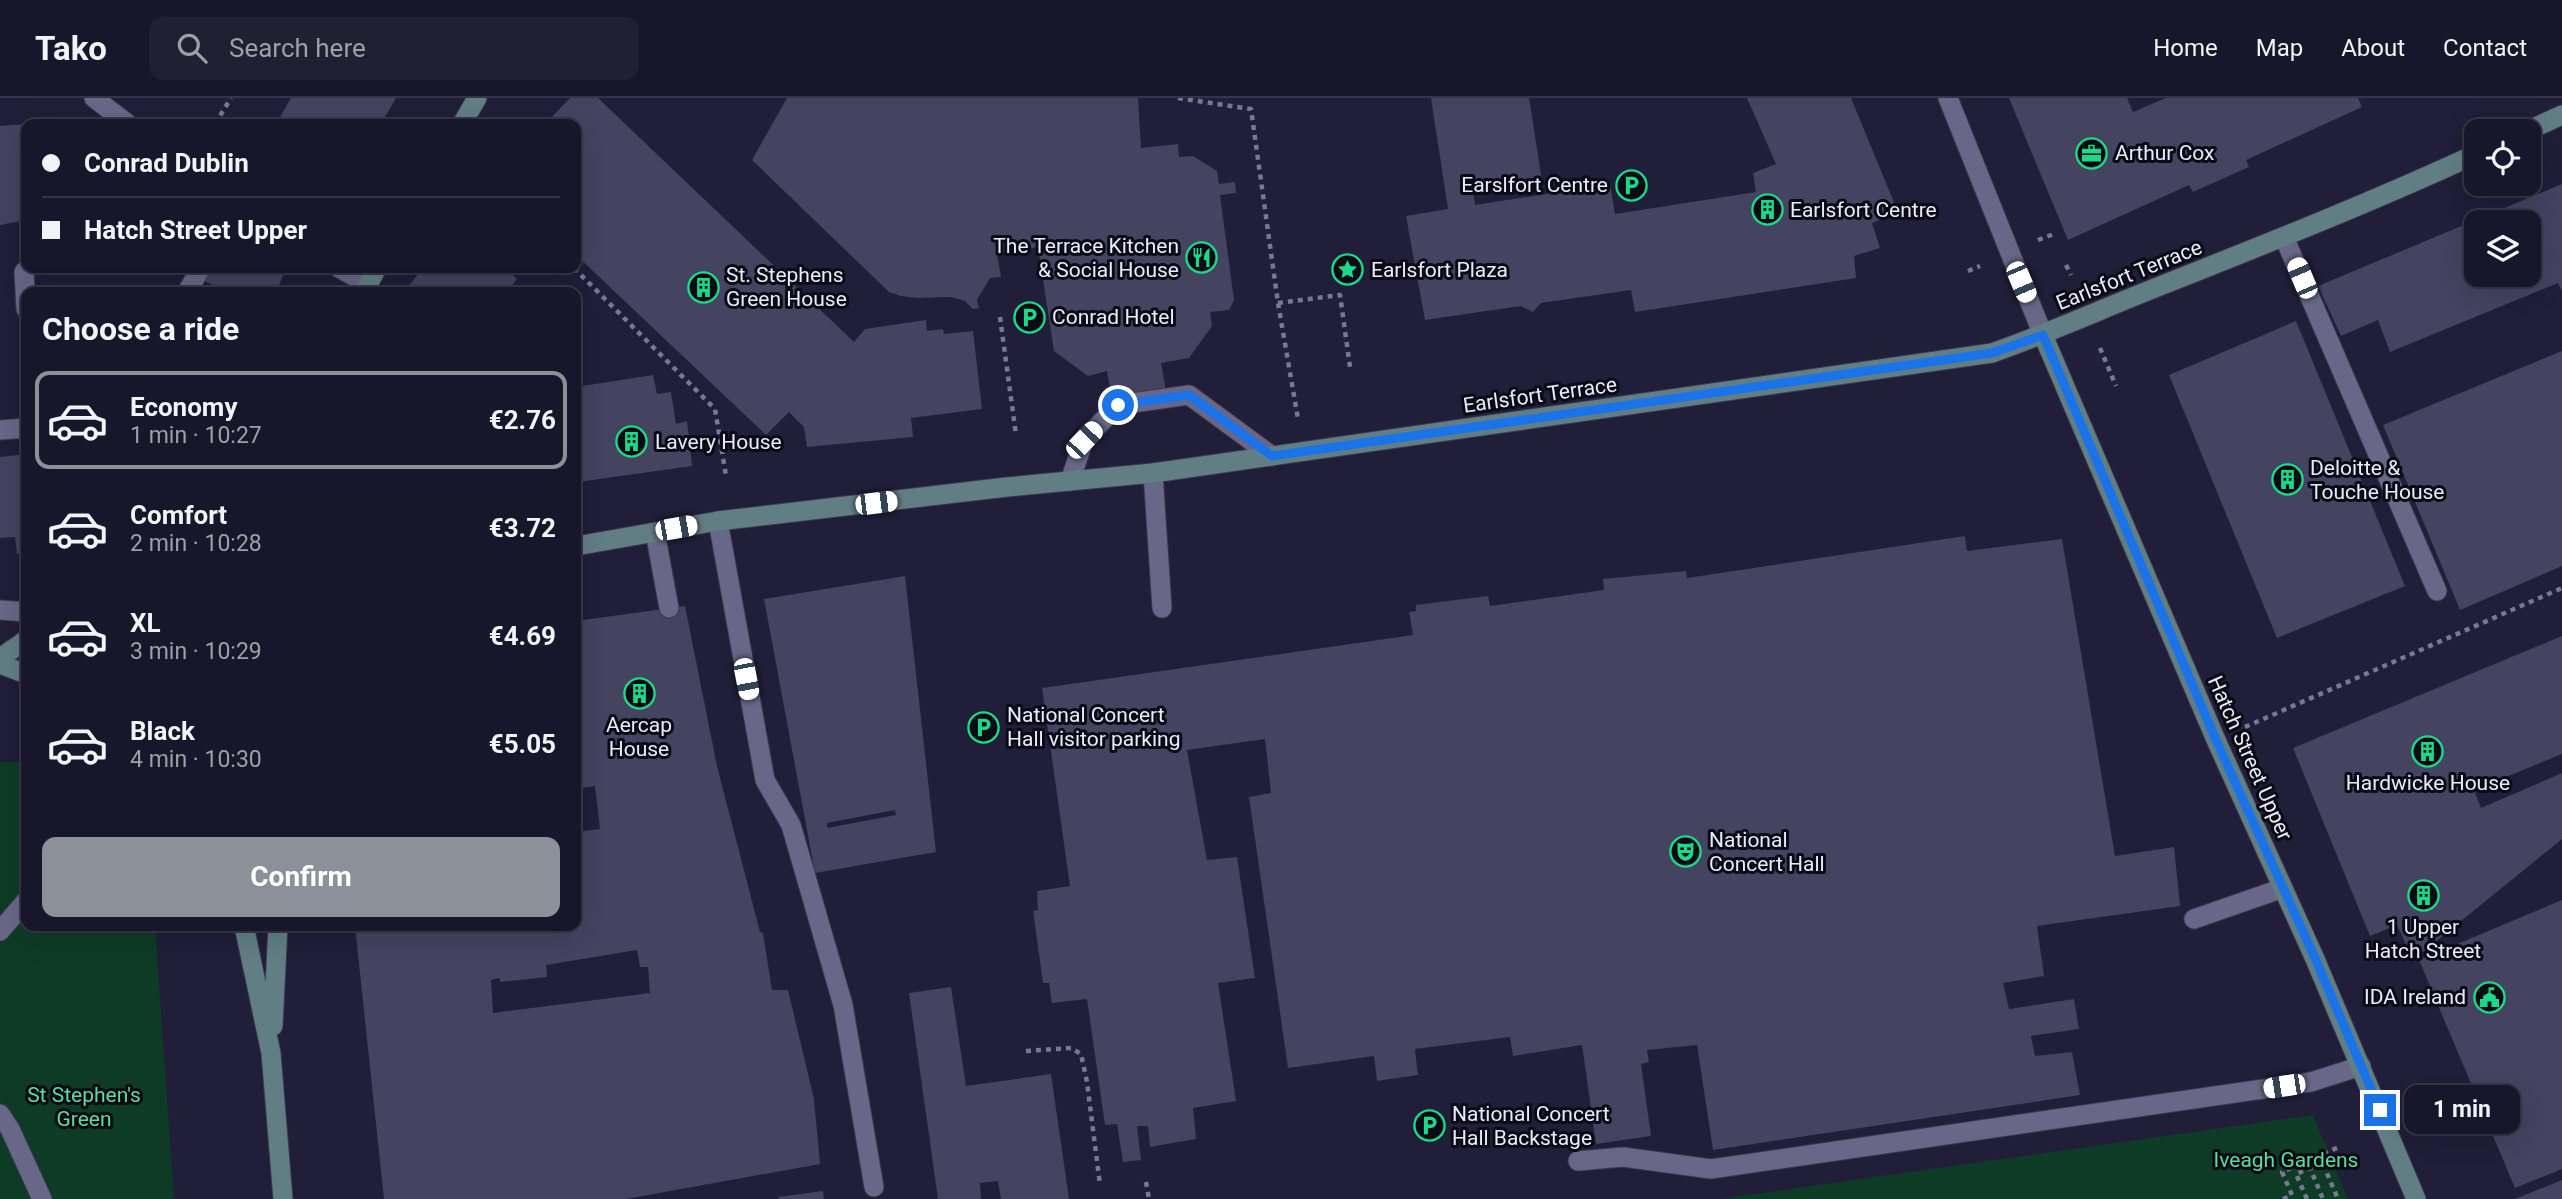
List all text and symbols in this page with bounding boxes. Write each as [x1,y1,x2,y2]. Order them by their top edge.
search box [149,17,639,80]
text: Tako [35,29,107,68]
icon: search [173,29,211,67]
text: Search here [229,33,366,63]
text: Home [2153,34,2218,62]
text: Map [2256,34,2303,62]
text: About [2341,34,2405,62]
text: Contact [2443,34,2527,62]
map controls [2464,119,2541,287]
button: locate [2464,119,2541,196]
office icon: Arthur Cox [2075,136,2109,170]
place label: Arthur Cox [2115,141,2215,165]
text: Conrad Dublin [84,148,249,178]
parking icon: Earslfort Centre [1614,168,1648,202]
place label: Earslfort Centre [1461,173,1608,197]
building icon: Earlsfort Centre [1750,193,1784,227]
place label: Earlsfort Centre [1790,198,1937,222]
button: layers [2464,210,2541,287]
text: Hatch Street Upper [84,215,307,245]
place label: The Terrace Kitchen & Social House [993,234,1179,282]
street label: Earlsfort Terrace [2053,235,2205,315]
restaurant icon: The Terrace Kitchen & Social House [1185,241,1219,275]
place icon: Earlsfort Plaza [1331,253,1365,287]
car [2285,255,2320,301]
place label: Earlsfort Plaza [1371,258,1508,282]
car [2004,259,2039,305]
place label: St. Stephens Green House [726,263,847,311]
building icon: St. Stephens Green House [686,270,720,304]
parking icon: Conrad Hotel [1012,300,1046,334]
place label: Conrad Hotel [1052,305,1175,329]
text: Choose a ride [42,310,239,348]
street label: Earlsfort Terrace [1462,372,1618,418]
icon: car [46,389,109,452]
route start [1102,389,1134,421]
text: Economy [130,392,237,422]
text: €2.76 [489,405,556,435]
car [1062,418,1107,462]
text: 1 min · 10:27 [130,422,262,449]
building icon: Lavery House [615,425,649,459]
place label: Lavery House [655,430,782,454]
place label: Deloitte & Touche House [2310,456,2444,504]
building icon: Deloitte & Touche House [2270,463,2304,497]
car [854,490,899,516]
icon: car [46,497,109,560]
text: Comfort [130,500,227,530]
text: €3.72 [489,513,556,543]
car [654,514,699,542]
text: 2 min · 10:28 [130,530,262,557]
icon: car [46,605,109,668]
text: XL [130,608,161,638]
text: €4.69 [489,621,556,651]
text: 3 min · 10:29 [130,638,262,665]
car [732,656,761,702]
street label: Hatch Street Upper [2203,672,2297,844]
building icon: Aercap House [622,676,656,710]
place label: National Concert Hall visitor parking [1007,703,1181,751]
parking icon: National Concert Hall visitor parking [967,710,1001,744]
icon: car [46,713,109,776]
place label: Aercap House [606,713,672,761]
text: Black [130,716,195,746]
text: €5.05 [489,729,556,759]
building icon: Hardwicke House [2411,734,2445,768]
text: 4 min · 10:30 [130,746,262,773]
place label: Hardwicke House [2346,771,2510,795]
place label: National Concert Hall [1709,828,1825,876]
theatre icon: National Concert Hall [1669,835,1703,869]
button: Confirm [42,837,560,917]
building icon: 1 Upper Hatch Street [2406,878,2440,912]
place label: 1 Upper Hatch Street [2365,915,2481,963]
public building icon: IDA Ireland [2472,980,2506,1014]
place label: IDA Ireland [2364,985,2466,1009]
car [2262,1072,2307,1100]
park label: St Stephen's Green [27,1083,141,1131]
callout: 1 min [2404,1086,2520,1134]
route end [2364,1094,2396,1126]
text: 1 min [2433,1096,2491,1123]
place label: National Concert Hall Backstage [1452,1102,1610,1150]
parking icon: National Concert Hall Backstage [1412,1109,1446,1143]
park label: Iveagh Gardens [2214,1148,2358,1172]

